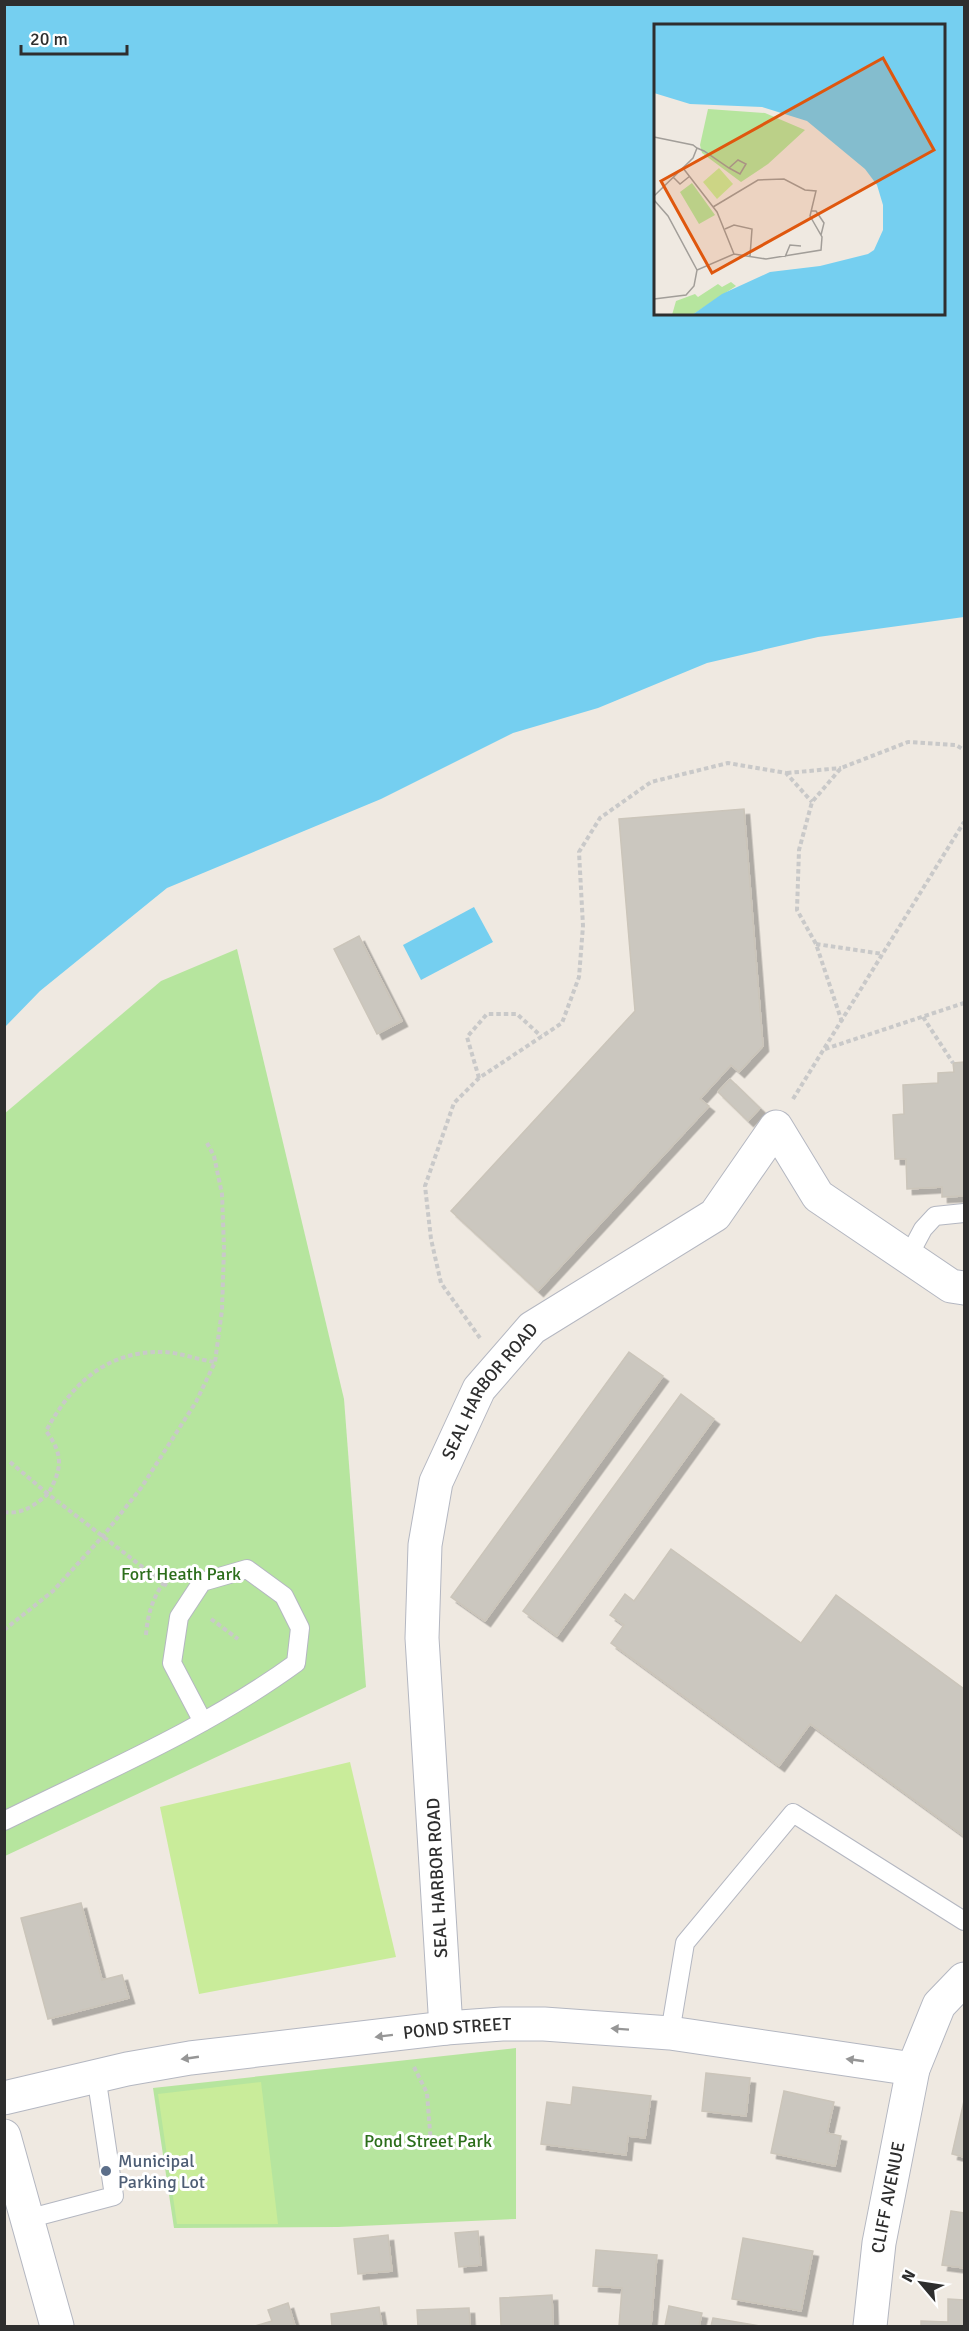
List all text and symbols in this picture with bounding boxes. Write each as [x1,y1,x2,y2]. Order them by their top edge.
scale bar [21,18,128,56]
inset map [654,24,945,315]
text: 20 m [30,28,68,50]
street label: SEAL HARBOR ROAD [437,1318,542,1463]
park label: Fort Heath Park [121,1563,241,1585]
street label: SEAL HARBOR ROAD [422,1797,452,1959]
street label: POND STREET [402,2013,511,2044]
one-way arrow [610,2024,629,2033]
one-way arrow [374,2031,393,2041]
one-way arrow [180,2054,199,2063]
one-way arrow [845,2056,864,2065]
park label: Pond Street Park [364,2130,492,2152]
street label: CLIFF AVENUE [867,2140,910,2254]
place label: Municipal Parking Lot [118,2150,205,2193]
marker: Municipal Parking Lot [99,2164,113,2178]
north arrow [891,2253,951,2313]
text: N [897,2266,920,2286]

